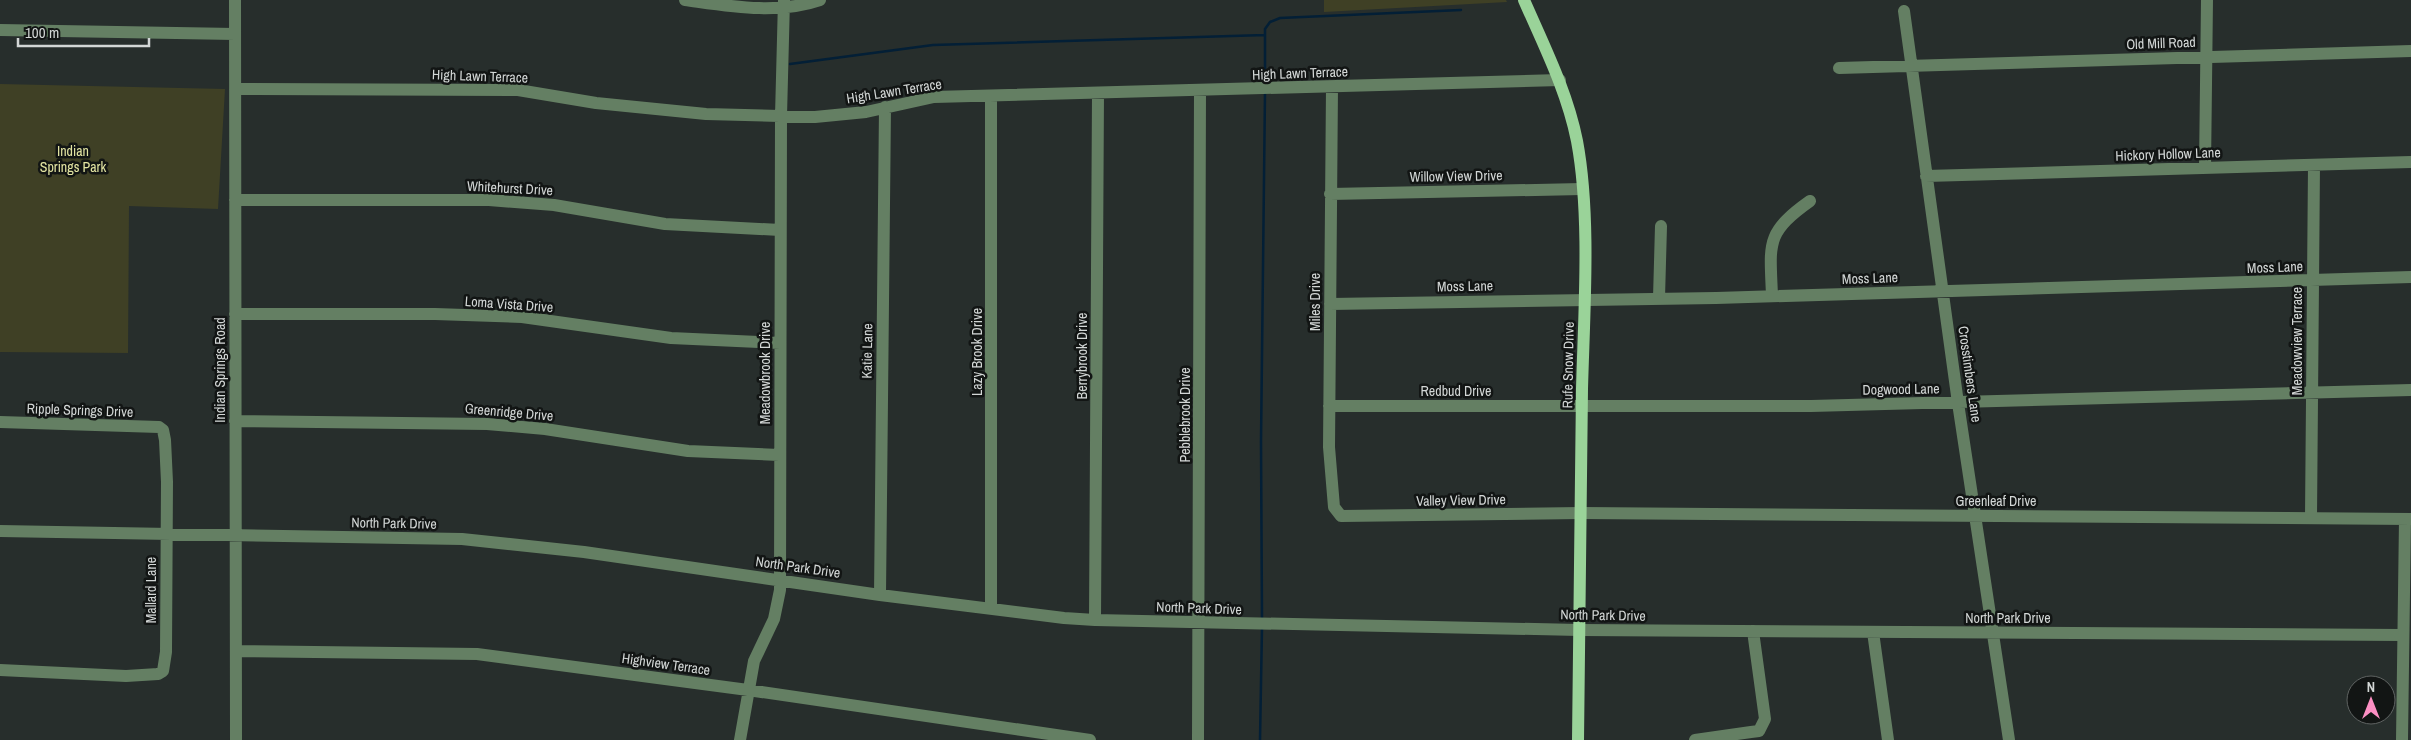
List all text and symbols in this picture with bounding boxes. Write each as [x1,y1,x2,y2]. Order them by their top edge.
scale bar [18,15,149,47]
text: 100 m [25,22,59,43]
street label: Old Mill Road [2126,33,2196,53]
street label: High Lawn Terrace [1252,62,1348,84]
street label: High Lawn Terrace [432,65,528,87]
street label: High Lawn Terrace [845,75,943,107]
park label: Indian Springs Park [40,142,106,176]
street label: Hickory Hollow Lane [2115,143,2221,165]
street label: Willow View Drive [1409,166,1503,186]
street label: Whitehurst Drive [467,177,553,199]
street label: Moss Lane [2247,257,2303,277]
street label: Moss Lane [1842,268,1898,288]
street label: Miles Drive [1306,273,1324,331]
street label: Moss Lane [1437,277,1493,295]
street label: Meadowview Terrace [2288,287,2306,395]
street label: Loma Vista Drive [464,292,554,316]
street label: Lazy Brook Drive [968,308,986,396]
street label: Berrybrook Drive [1073,313,1091,399]
street label: Indian Springs Road [211,317,229,423]
street label: Rufe Snow Drive [1558,321,1578,409]
street label: Meadowbrook Drive [756,322,774,424]
street label: Katie Lane [858,323,876,379]
street label: Crosstimbers Lane [1954,325,1986,423]
street label: Pebblebrook Drive [1176,367,1194,463]
street label: Dogwood Lane [1862,379,1940,399]
street label: Redbud Drive [1421,382,1491,400]
street label: Ripple Springs Drive [26,399,134,421]
street label: Greenridge Drive [464,399,554,425]
street label: Valley View Drive [1416,490,1506,510]
street label: Greenleaf Drive [1955,492,2037,510]
street label: North Park Drive [351,513,437,533]
street label: North Park Drive [754,552,842,582]
street label: Mallard Lane [142,557,160,623]
street label: North Park Drive [1156,598,1242,618]
street label: North Park Drive [1560,605,1646,625]
street label: North Park Drive [1965,609,2051,627]
street label: Highview Terrace [621,649,711,679]
north arrow [2346,675,2396,725]
text: N [2367,678,2375,696]

